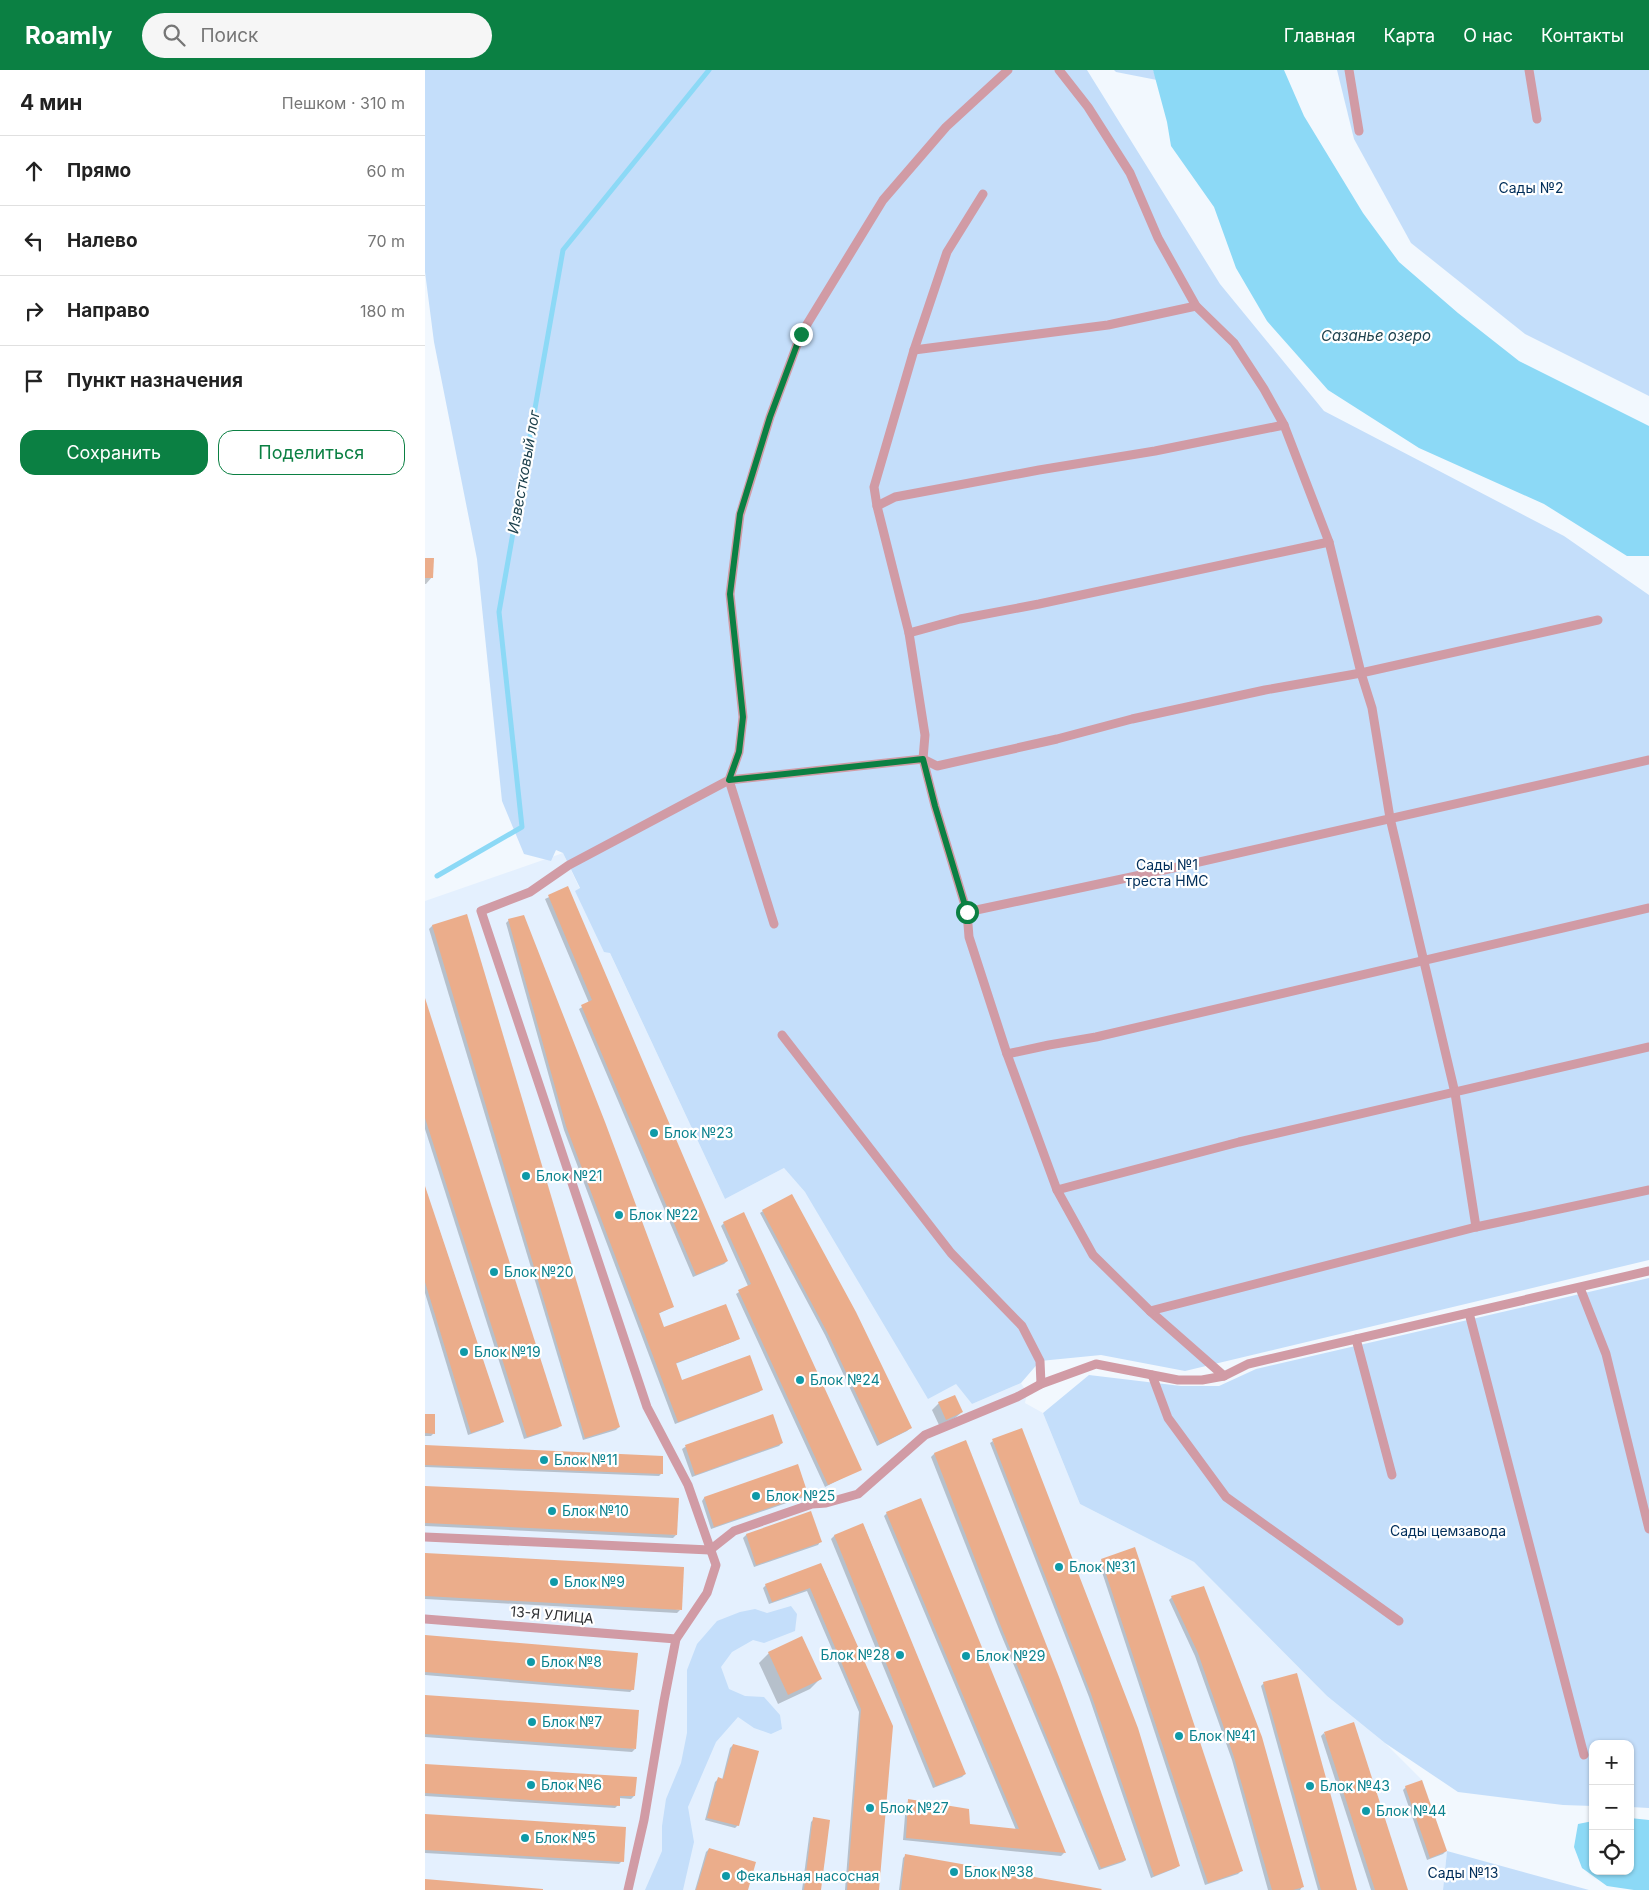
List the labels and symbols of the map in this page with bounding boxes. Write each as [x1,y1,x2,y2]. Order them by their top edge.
park label: Сады №2 [1499,179,1563,196]
route end [790,323,813,346]
water label: Сазанье озеро [1321,326,1431,345]
water label: Известковый лог [503,408,544,535]
park label: Сады №1 треста НМС [1125,856,1209,889]
route start [956,901,979,924]
place label: Блок №23 [664,1124,734,1141]
marker: Блок №23 [648,1127,660,1139]
place label: Блок №21 [536,1167,603,1184]
marker: Блок №21 [520,1170,532,1182]
place label: Блок №22 [629,1206,698,1223]
marker: Блок №22 [613,1209,625,1221]
place label: Блок №20 [504,1263,574,1280]
marker: Блок №20 [488,1266,500,1278]
place label: Блок №19 [474,1343,541,1360]
marker: Блок №19 [458,1346,470,1358]
place label: Блок №24 [810,1371,880,1388]
marker: Блок №24 [794,1374,806,1386]
place label: Блок №11 [554,1451,618,1468]
marker: Блок №11 [538,1454,550,1466]
place label: Блок №25 [766,1487,835,1504]
marker: Блок №25 [750,1490,762,1502]
place label: Блок №10 [562,1502,629,1519]
marker: Блок №10 [546,1505,558,1517]
park label: Сады цемзавода [1390,1522,1506,1539]
place label: Блок №31 [1069,1558,1136,1575]
marker: Блок №31 [1053,1561,1065,1573]
place label: Блок №9 [564,1573,625,1590]
marker: Блок №9 [548,1576,560,1588]
street label: 13-Я УЛИЦА [510,1602,595,1627]
place label: Блок №28 [820,1646,890,1663]
place label: Блок №29 [976,1647,1046,1664]
marker: Блок №28 [894,1649,906,1661]
marker: Блок №29 [960,1650,972,1662]
place label: Блок №8 [541,1653,602,1670]
marker: Блок №8 [525,1656,537,1668]
place label: Блок №7 [542,1713,602,1730]
marker: Блок №7 [526,1716,538,1728]
place label: Блок №41 [1189,1727,1256,1744]
marker: Блок №41 [1173,1730,1185,1742]
place label: Блок №6 [541,1776,602,1793]
place label: Блок №43 [1320,1777,1390,1794]
marker: Блок №6 [525,1779,537,1791]
marker: Блок №43 [1304,1780,1316,1792]
place label: Блок №27 [880,1799,949,1816]
marker: Блок №27 [864,1802,876,1814]
place label: Блок №44 [1376,1802,1446,1819]
marker: Блок №44 [1360,1805,1372,1817]
place label: Блок №5 [535,1829,596,1846]
marker: Блок №5 [519,1832,531,1844]
place label: Блок №38 [964,1863,1034,1880]
park label: Сады №13 [1428,1864,1498,1881]
marker: Блок №38 [948,1866,960,1878]
place label: Фекальная насосная [736,1867,879,1884]
marker: Фекальная насосная [720,1870,732,1882]

